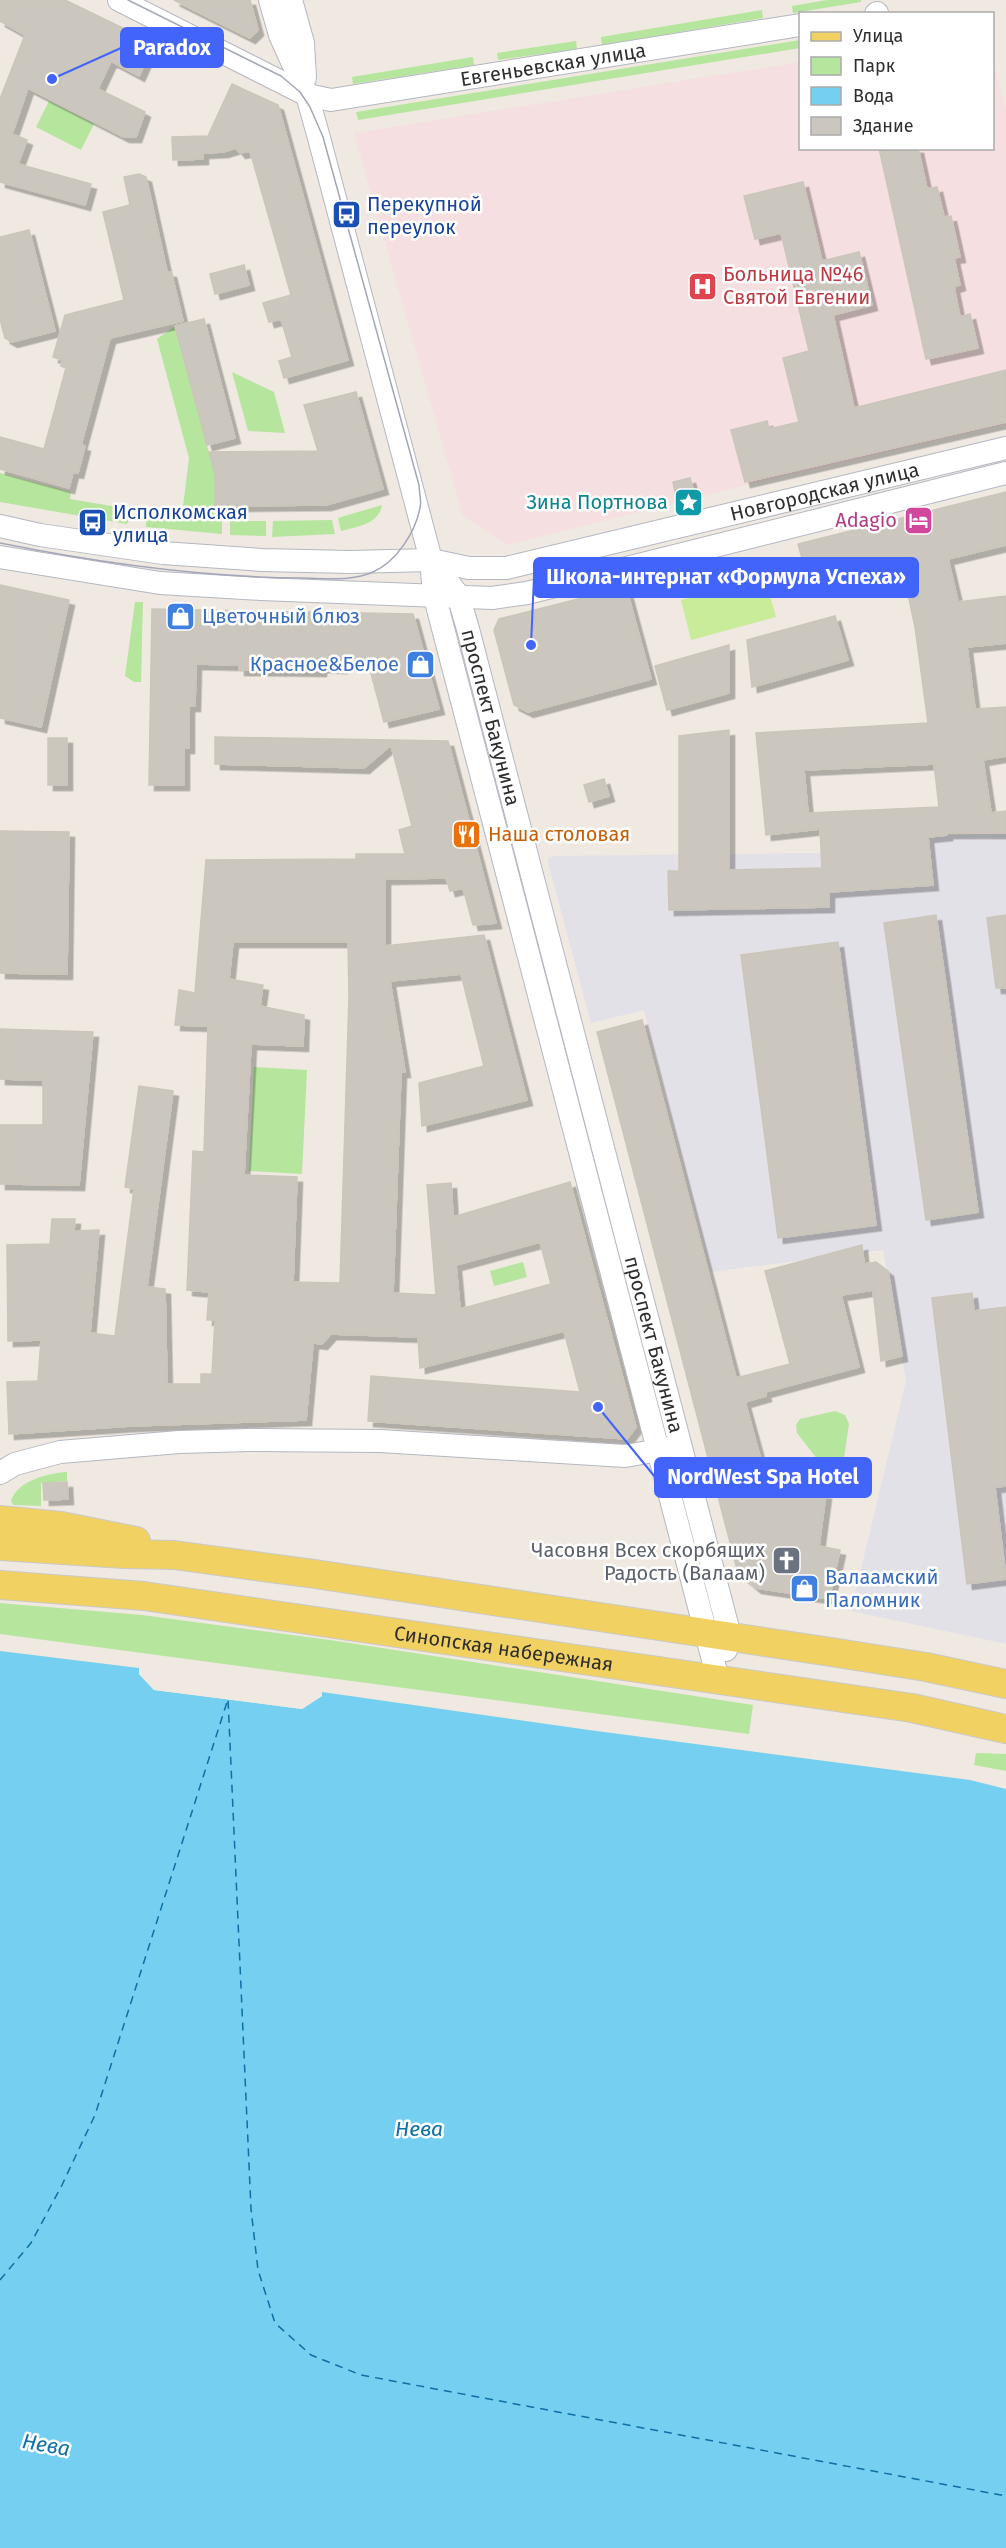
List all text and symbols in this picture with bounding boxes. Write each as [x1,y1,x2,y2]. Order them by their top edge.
legend [799,12,994,150]
text: Улица [853,25,903,47]
callout: Paradox [121,28,223,67]
text: Paradox [133,35,211,61]
street label: Евгеньевская улица [458,38,648,91]
text: Парк [853,55,896,77]
text: Вода [853,85,894,107]
text: Здание [853,115,914,137]
place label: Перекупной переулок [367,192,482,239]
bus stop icon: Перекупной переулок [330,199,362,231]
place label: Больница №46 Святой Евгении [723,262,870,309]
hospital icon: Больница №46 Святой Евгении [686,270,718,302]
street label: Новгородская улица [728,457,921,526]
place icon: Зина Портнова [673,486,705,518]
place label: Зина Портнова [526,490,668,514]
place label: Исполкомская улица [113,500,248,547]
hotel icon: Adagio [902,504,934,536]
bus stop icon: Исполкомская улица [76,507,108,539]
place label: Adagio [835,508,897,532]
callout: Школа-интернат «Формула Успеха» [534,558,918,597]
text: Школа-интернат «Формула Успеха» [546,564,906,590]
shop icon: Цветочный блюз [165,600,197,632]
place label: Цветочный блюз [202,604,360,628]
street label: проспект Бакунина [457,626,526,808]
shop icon: Красное&Белое [404,648,436,680]
place label: Красное&Белое [250,652,399,676]
restaurant icon: Наша столовая [451,818,483,850]
place label: Наша столовая [488,822,630,846]
street label: проспект Бакунина [620,1254,689,1436]
callout: NordWest Spa Hotel [655,1458,871,1497]
text: NordWest Spa Hotel [667,1464,860,1490]
place label: Часовня Всех скорбящих Радость (Валаам) [531,1538,765,1585]
church icon: Часовня Всех скорбящих Радость (Валаам) [770,1545,802,1577]
place label: Валаамский Паломник [825,1565,939,1612]
shop icon: Валаамский Паломник [788,1573,820,1605]
street label: Синопская набережная [393,1621,615,1676]
water label: Нева [395,2116,443,2142]
water label: Нева [20,2428,72,2462]

